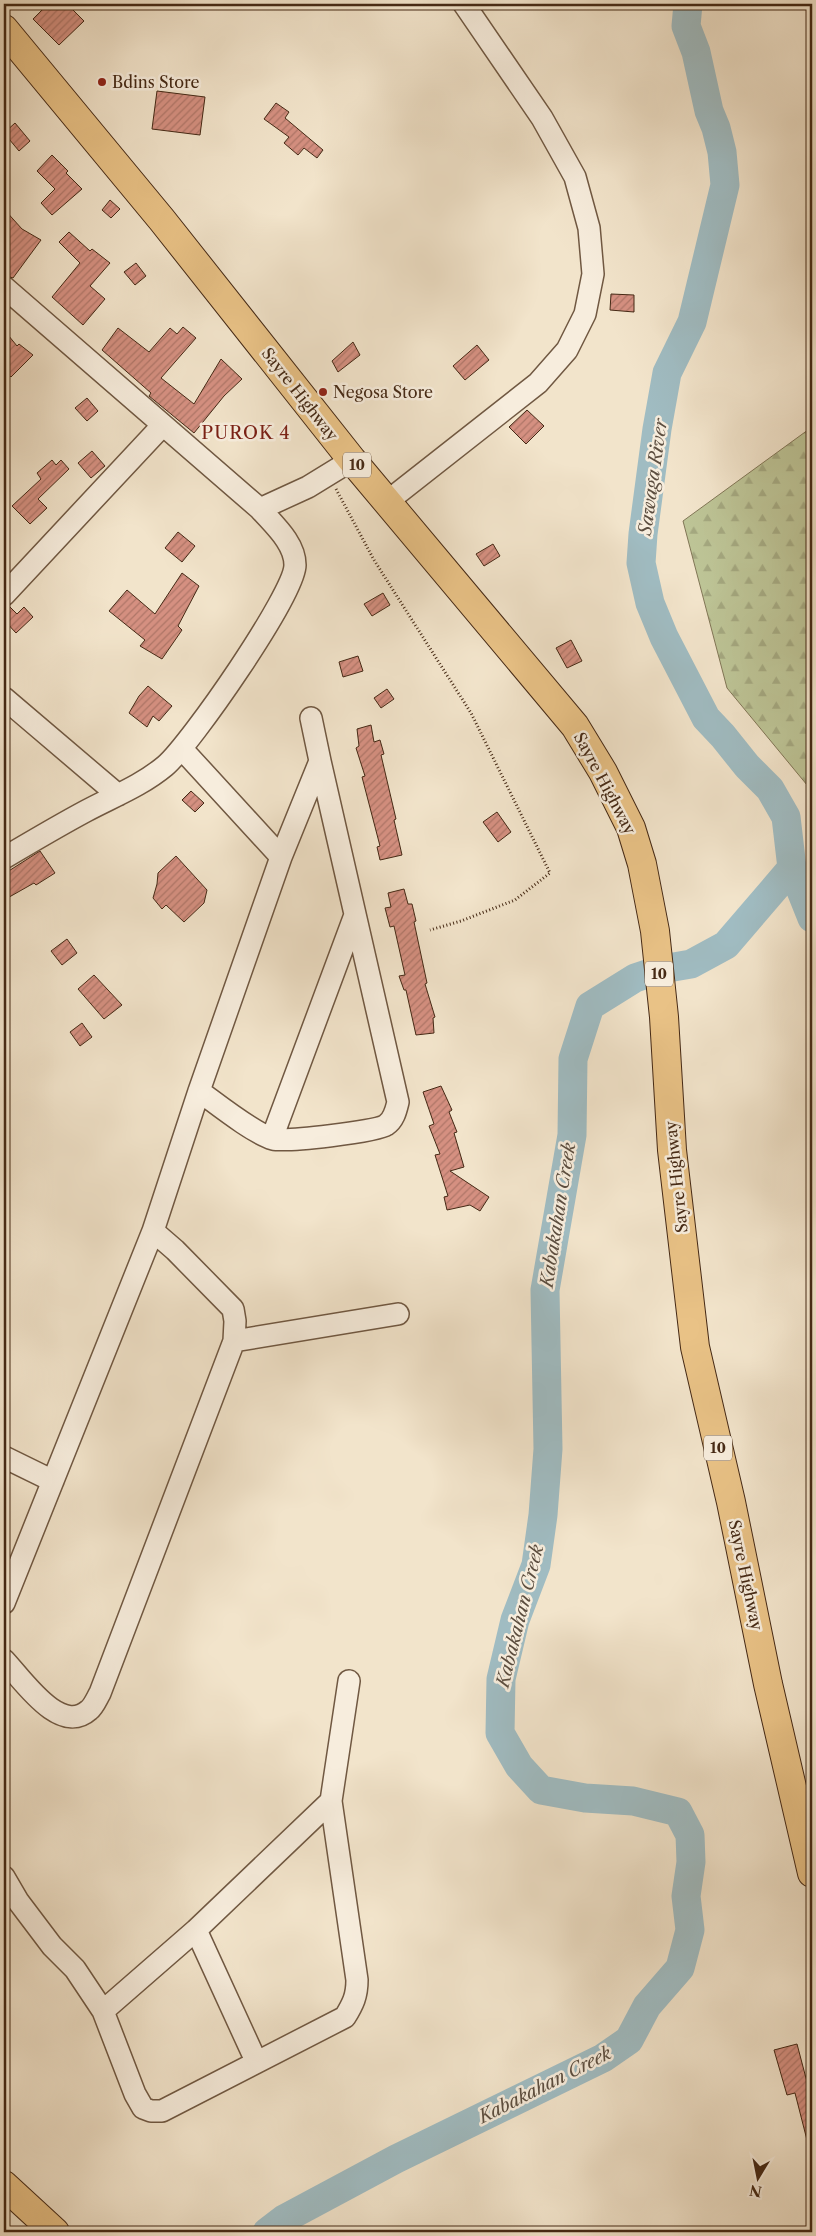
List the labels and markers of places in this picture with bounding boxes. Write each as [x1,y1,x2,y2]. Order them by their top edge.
place label: Bdins Store [112,72,200,92]
marker: Bdins Store [96,76,108,88]
place label: Negosa Store [333,382,433,402]
marker: Negosa Store [317,386,329,398]

